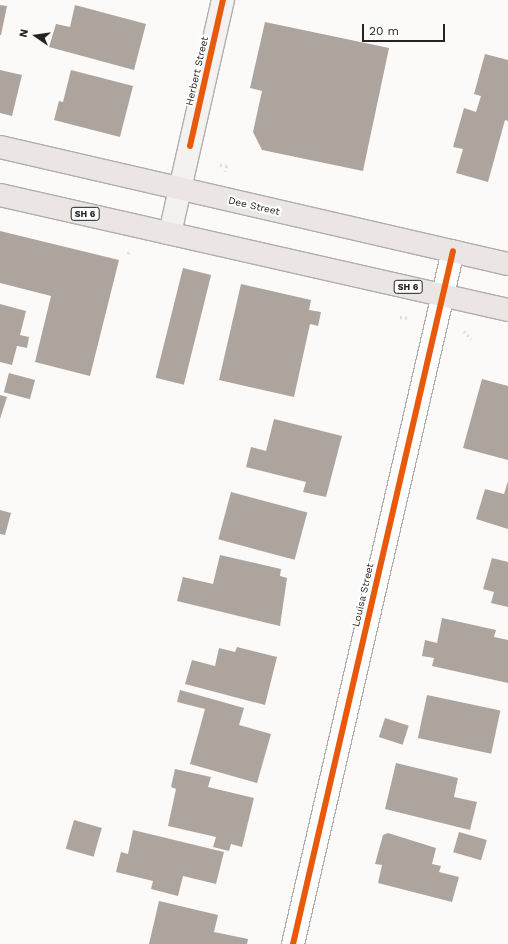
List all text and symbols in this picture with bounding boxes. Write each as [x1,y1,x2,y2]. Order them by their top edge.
north arrow [16,16,56,56]
scale bar [364,16,447,42]
text: 20 m [369,24,399,38]
text: N [17,28,31,39]
street label: Herbert Street [183,35,211,107]
street label: Dee Street [227,194,281,218]
road number: SH 6 [70,207,100,221]
road number: SH 6 [393,280,423,294]
street label: Louisa Street [350,562,376,628]

